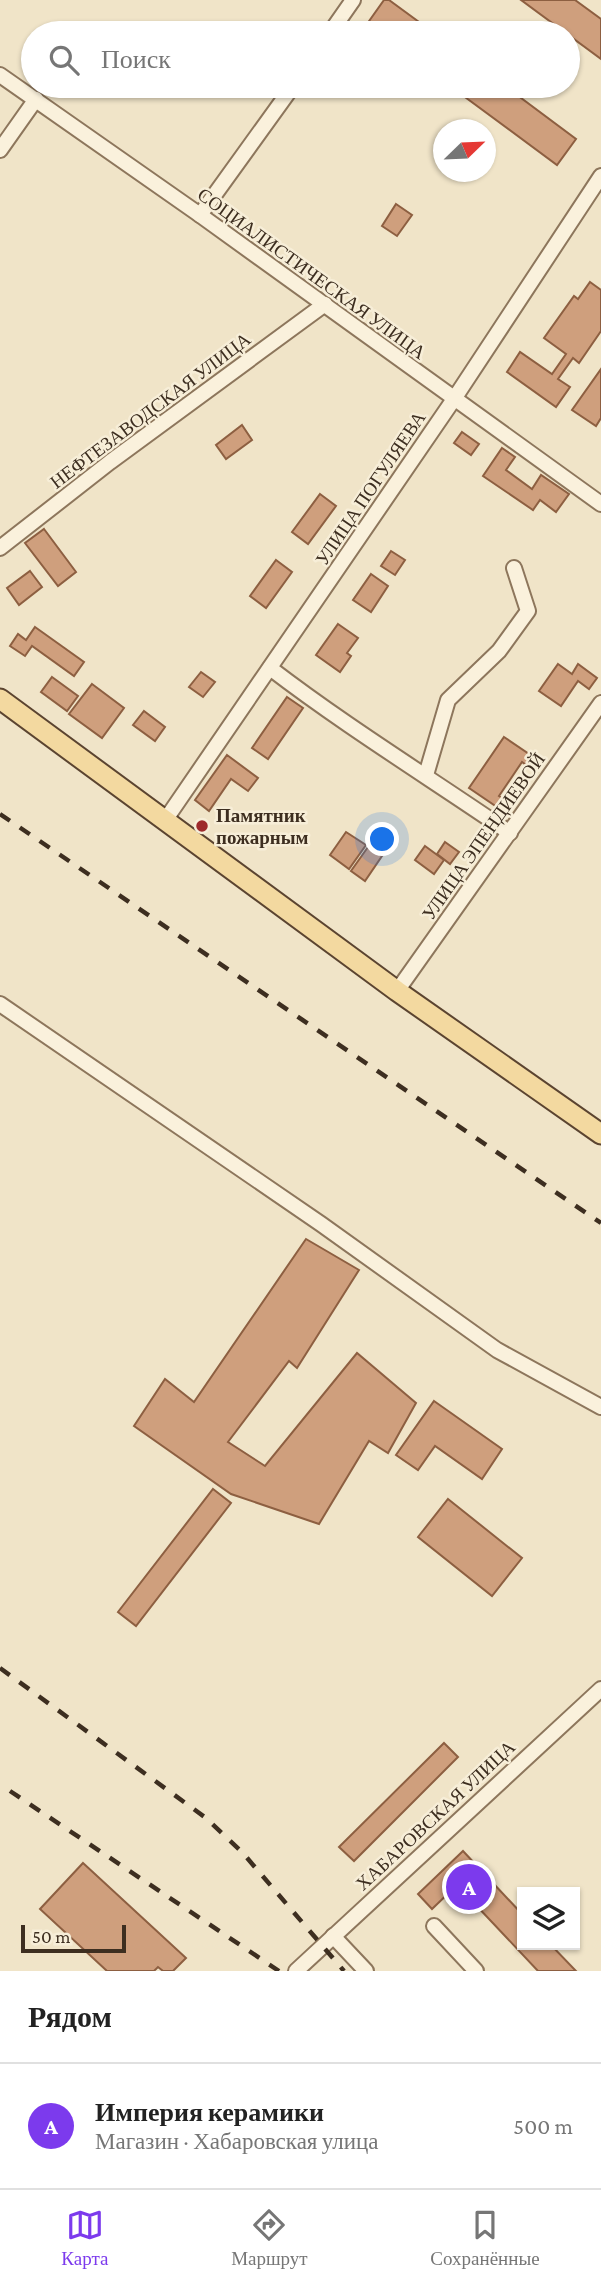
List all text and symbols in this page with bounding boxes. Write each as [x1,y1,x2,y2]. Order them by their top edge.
search box [21,21,580,98]
icon: search [45,41,83,79]
text: Поиск [101,45,171,74]
north arrow [433,119,496,182]
street label: СОЦИАЛИСТИЧЕСКАЯ УЛИЦА [194,184,430,363]
street label: НЕФТЕЗАВОДСКАЯ УЛИЦА [46,328,255,493]
street label: УЛИЦА ПОГУЛЯЕВА [311,407,430,569]
street label: УЛИЦА ЭПЕНДИЕВОЙ [418,749,549,924]
place label: Памятник пожарным [216,805,309,848]
marker: Памятник пожарным [194,818,210,834]
your location [365,822,399,856]
street label: ХАБАРОВСКАЯ УЛИЦА [352,1736,519,1895]
pin: A [446,1861,492,1913]
map controls [517,1887,580,1950]
button: layers [517,1887,580,1950]
scale bar [21,1922,126,1954]
text: 50 m [32,1926,71,1947]
text: Рядом [28,2000,112,2033]
text: Империя керамики [95,2098,324,2127]
text: A [44,2113,58,2139]
text: 500 m [513,2113,573,2139]
text: Магазин · Хабаровская улица [95,2128,379,2154]
tab: Карта [61,2206,108,2270]
tab: Маршрут [231,2206,308,2270]
tab: Сохранённые [430,2206,540,2270]

